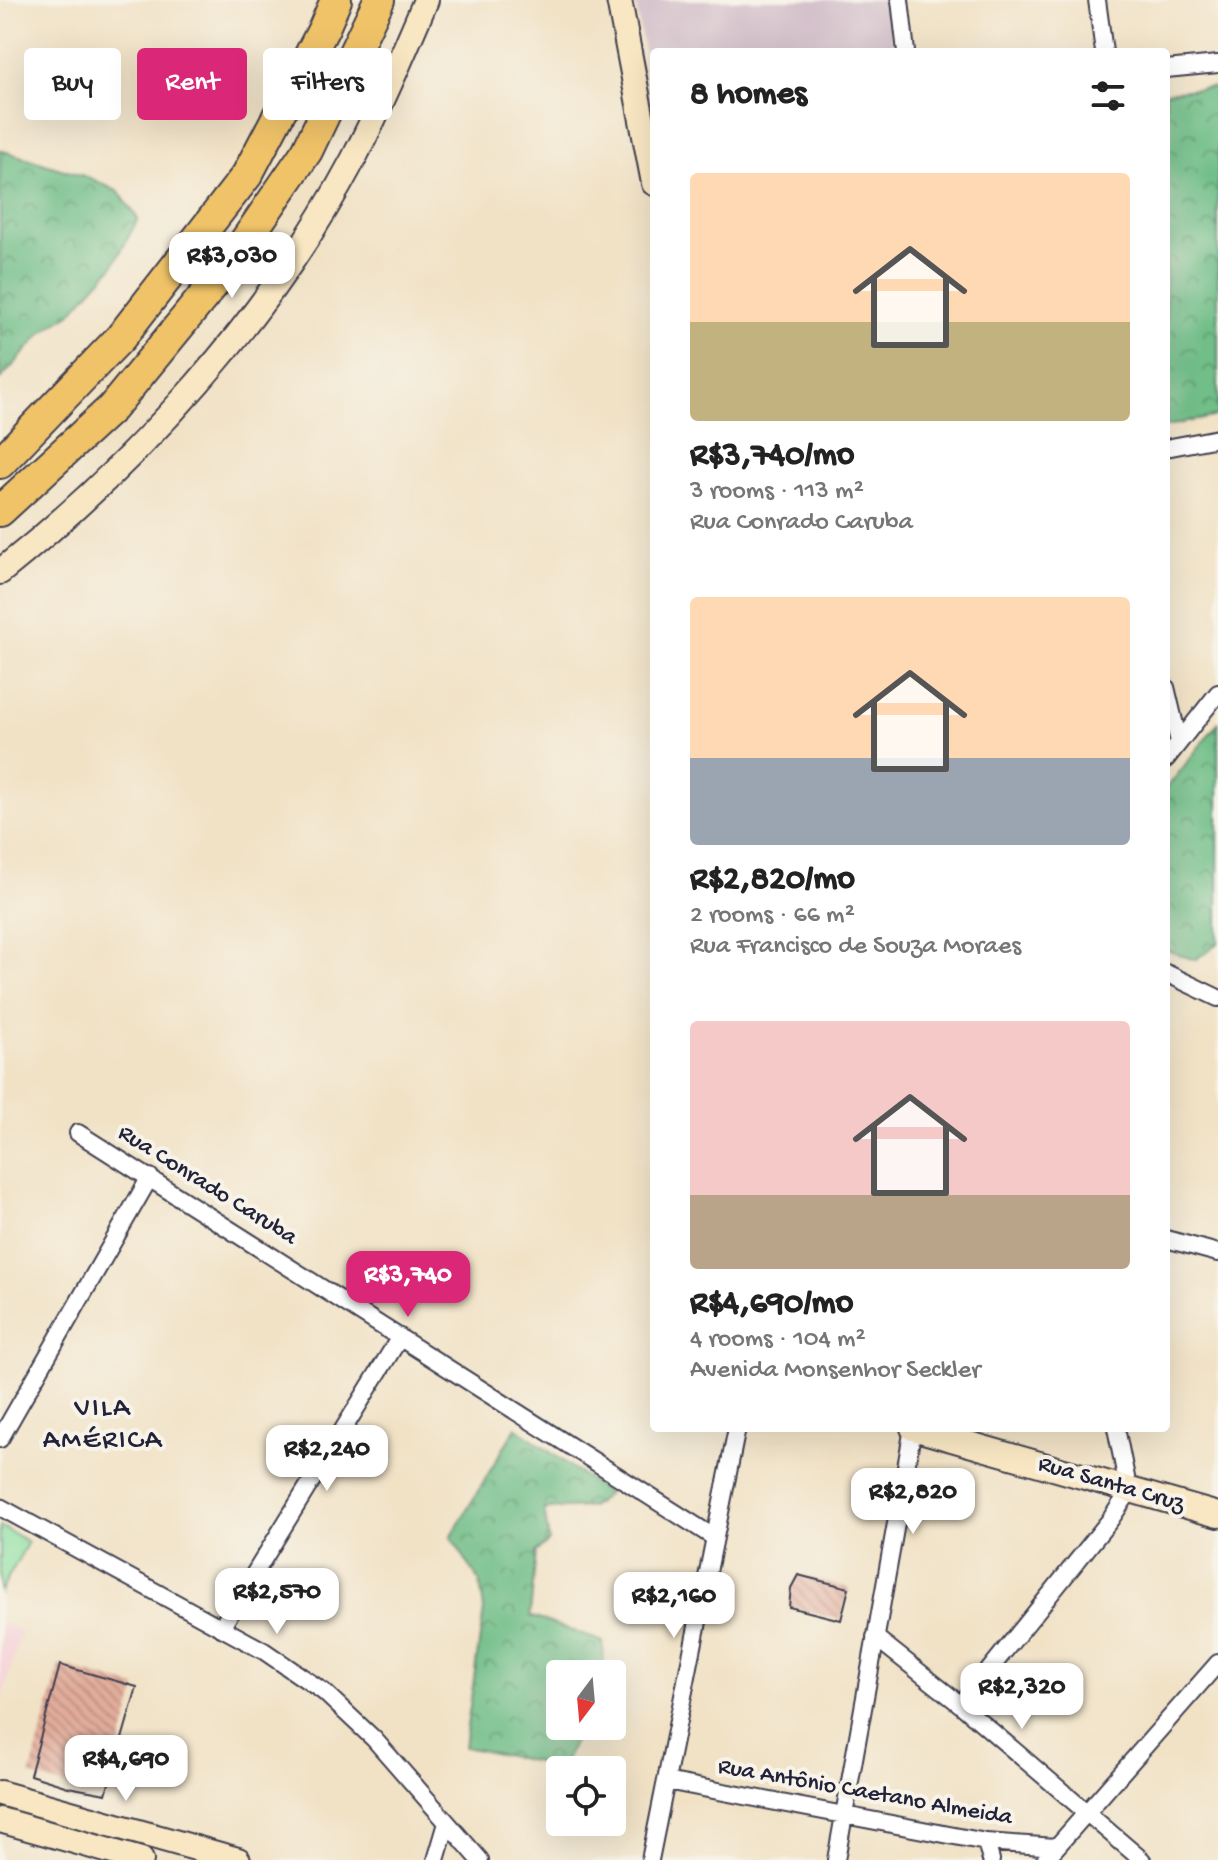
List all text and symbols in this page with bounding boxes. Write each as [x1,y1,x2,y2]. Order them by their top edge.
chip: Buy [24,48,121,120]
chip: Rent [137,48,247,120]
chip: Filters [263,48,392,120]
icon: filters [1086,74,1130,118]
text: 8 homes [690,76,807,116]
icon: home [838,225,982,369]
pin: R$3,030 [158,232,306,300]
text: R$3,030 [187,242,277,273]
text: R$3,740/mo [690,437,854,477]
text: 3 rooms · 113 m² [690,477,864,508]
text: Rua Conrado Caruba [690,508,913,539]
icon: home [838,649,982,793]
text: R$2,820/mo [690,861,855,901]
text: 2 rooms · 66 m² [690,901,855,932]
text: Rua Francisco de Souza Moraes [690,932,1021,963]
icon: home [838,1073,982,1217]
street label: Rua Conrado Caruba [112,1119,303,1253]
pin: R$3,740 [334,1251,482,1319]
text: R$3,740 [364,1261,452,1292]
text: R$4,690/mo [690,1285,853,1325]
text: 4 rooms · 104 m² [690,1325,866,1356]
text: Avenida Monsenhor Seckler [690,1356,980,1387]
district label: VILA AMÉRICA [43,1393,163,1458]
pin: R$2,240 [253,1425,401,1493]
text: R$2,240 [284,1435,370,1466]
street label: Rua Santa Cruz [1034,1450,1189,1520]
pin: R$2,820 [839,1468,987,1536]
text: R$2,820 [869,1478,957,1509]
pin: R$2,570 [203,1568,351,1636]
pin: R$2,160 [600,1572,748,1640]
text: R$2,570 [233,1578,321,1609]
text: R$2,160 [632,1582,716,1613]
north arrow [546,1660,626,1740]
map controls [546,1660,626,1836]
pin: R$2,320 [948,1663,1096,1731]
text: R$2,320 [978,1673,1066,1704]
pin: R$4,690 [52,1735,200,1803]
text: R$4,690 [83,1745,169,1776]
street label: Rua Antônio Caetano Almeida [716,1753,1015,1833]
button: locate [546,1756,626,1836]

